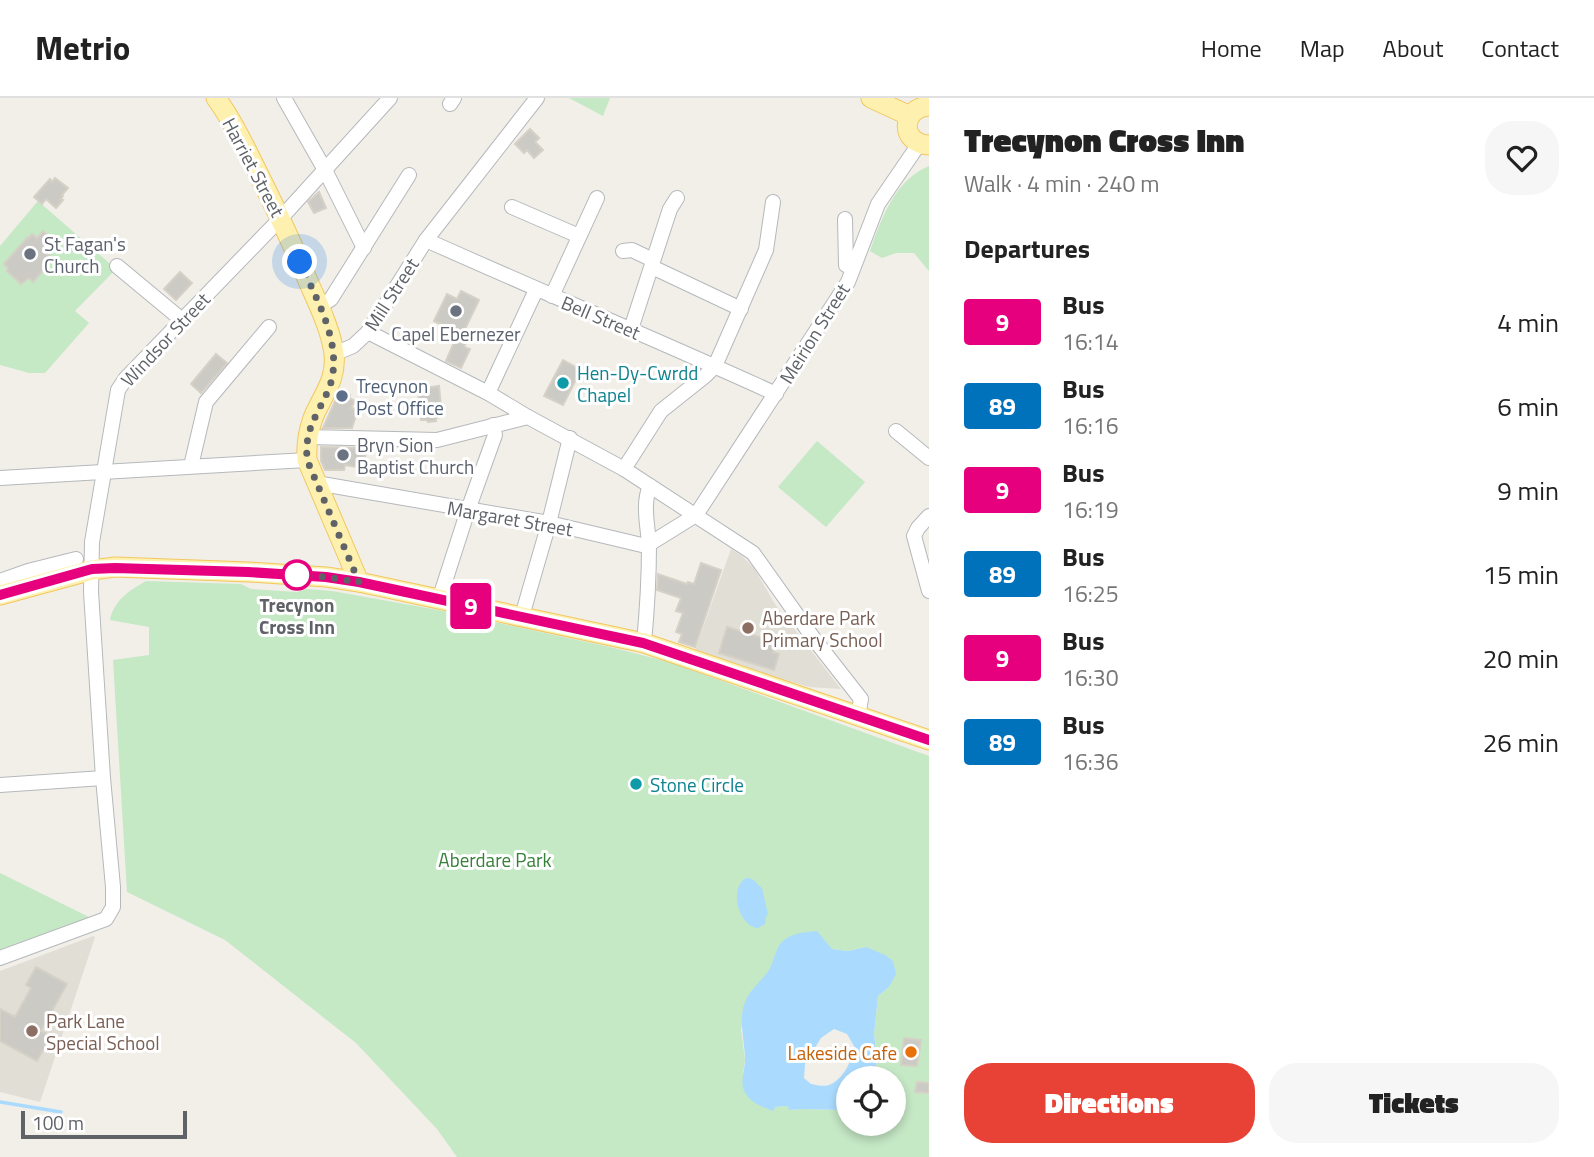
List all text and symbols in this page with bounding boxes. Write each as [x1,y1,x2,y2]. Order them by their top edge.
text: Metrio [35,23,130,73]
text: Home [1201,30,1262,66]
text: Map [1300,30,1345,66]
text: About [1383,30,1443,66]
text: Contact [1481,30,1559,66]
street label: Harriet Street [216,112,293,222]
text: Trecynon Cross Inn [964,115,1244,165]
button: heart [1485,121,1559,195]
text: Walk · 4 min · 240 m [964,166,1160,201]
place label: St Fagan's Church [44,229,126,280]
text: Departures [964,229,1090,268]
your location [282,244,317,279]
marker: St Fagan's Church [22,246,38,262]
street label: Mill Street [356,251,426,336]
street label: Meirion Street [772,277,857,389]
street label: Windsor Street [114,285,217,393]
text: Bus [1062,285,1104,324]
street label: Bell Street [557,287,645,347]
marker: Capel Ebernezer [448,303,464,319]
text: 4 min [1497,303,1559,342]
text: 9 [996,304,1009,340]
place label: Capel Ebernezer [391,319,521,348]
text: 16:14 [1062,324,1119,359]
place label: Hen-Dy-Cwrdd Chapel [577,358,698,409]
text: Bus [1062,369,1104,408]
place label: Trecynon Post Office [356,371,444,422]
marker: Hen-Dy-Cwrdd Chapel [555,375,571,391]
text: 6 min [1497,387,1559,426]
marker: Trecynon Post Office [334,388,350,404]
text: 89 [989,388,1016,424]
text: 16:16 [1062,408,1119,443]
place label: Bryn Sion Baptist Church [357,430,474,481]
marker: Bryn Sion Baptist Church [335,447,351,463]
text: Bus [1062,453,1104,492]
text: 9 min [1497,471,1559,510]
text: 9 [996,472,1009,508]
text: 16:19 [1062,492,1119,527]
street label: Margaret Street [445,493,575,543]
text: Bus [1062,537,1104,576]
text: 15 min [1483,555,1559,594]
text: 89 [989,556,1016,592]
marker: Trecynon Cross Inn [282,560,312,590]
text: 16:25 [1062,576,1119,611]
line badge: 9 [448,583,494,629]
text: 9 [464,588,478,624]
place label: Trecynon Cross Inn [259,590,335,641]
place label: Aberdare Park Primary School [762,603,883,654]
marker: Aberdare Park Primary School [740,620,756,636]
text: Bus [1062,621,1104,660]
text: 20 min [1483,639,1559,678]
text: 9 [996,640,1009,676]
text: 16:30 [1062,660,1119,695]
text: Bus [1062,705,1104,744]
text: 26 min [1483,723,1559,762]
text: 89 [989,724,1016,760]
text: 16:36 [1062,744,1119,779]
place label: Stone Circle [650,770,744,799]
marker: Stone Circle [628,776,644,792]
park label: Aberdare Park [438,845,552,874]
place label: Park Lane Special School [46,1006,160,1057]
marker: Park Lane Special School [24,1023,40,1039]
place label: Lakeside Cafe [788,1038,897,1067]
marker: Lakeside Cafe [903,1044,919,1060]
button: Directions [964,1063,1255,1143]
button: Tickets [1269,1063,1559,1143]
map controls [836,1066,906,1136]
button: locate [836,1066,906,1136]
scale bar [21,1108,187,1140]
text: 100 m [32,1108,84,1137]

